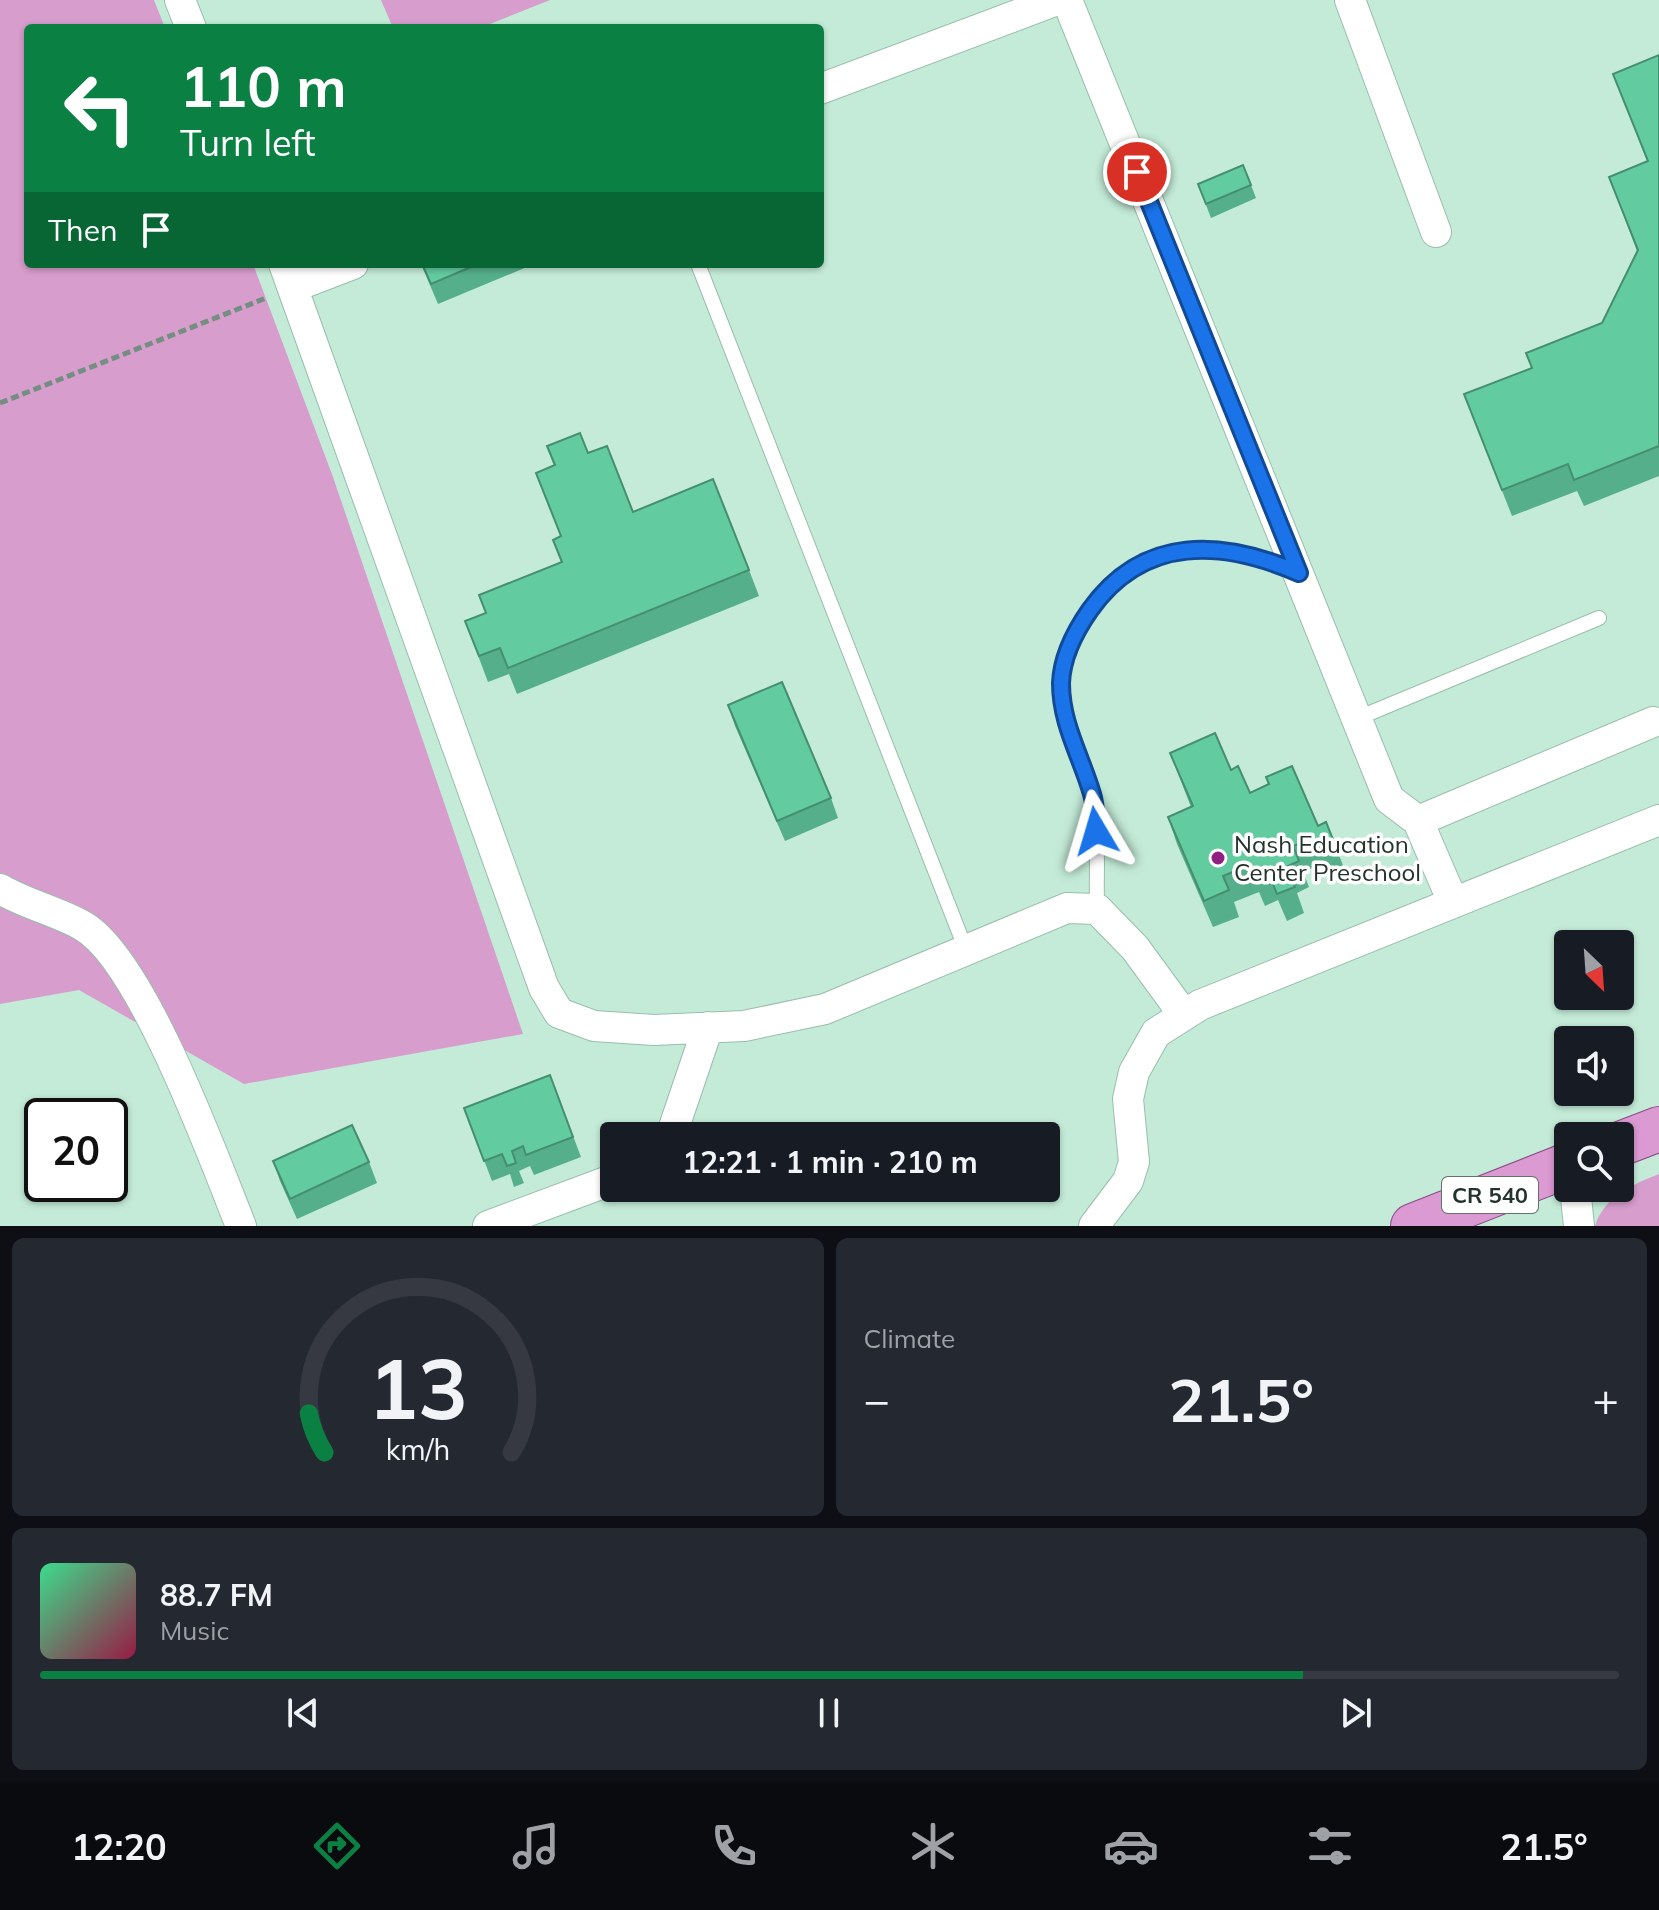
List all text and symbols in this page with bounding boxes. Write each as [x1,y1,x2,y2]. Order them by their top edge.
text: 110 m [180,51,347,121]
icon: left [48,56,152,160]
text: Turn left [180,120,316,165]
pin [1103,138,1171,206]
icon: arrive [1115,150,1159,194]
icon: arrive [134,208,178,252]
text: Then [48,211,118,249]
position arrow [1054,789,1138,873]
place label: Nash Education Center Preschool [1234,829,1421,887]
marker: Nash Education Center Preschool [1209,849,1227,867]
north arrow [1554,930,1634,1010]
map controls [1554,930,1634,1202]
button: sound [1554,1026,1634,1106]
speed limit sign: 20 [24,1098,128,1202]
button: search [1554,1122,1634,1202]
text: 12:21 · 1 min · 210 m [682,1143,978,1181]
road number: CR 540 [1442,1177,1538,1213]
text: Climate [864,1322,955,1355]
text: 13 [368,1335,468,1440]
text: 21.5° [1168,1362,1314,1437]
text: − [864,1372,890,1427]
text: + [1593,1372,1619,1427]
text: km/h [385,1431,450,1467]
text: 88.7 FM [160,1576,273,1614]
text: Music [160,1614,229,1647]
icon: previous [281,1691,325,1735]
icon: pause [807,1691,851,1735]
icon: next [1334,1691,1378,1735]
icon: directions [309,1818,365,1874]
icon: music [508,1818,564,1874]
icon: phone [706,1818,762,1874]
icon: climate [905,1818,961,1874]
icon: car [1103,1818,1159,1874]
icon: filters [1302,1818,1358,1874]
text: 12:20 [71,1824,167,1869]
text: 21.5° [1500,1824,1588,1869]

